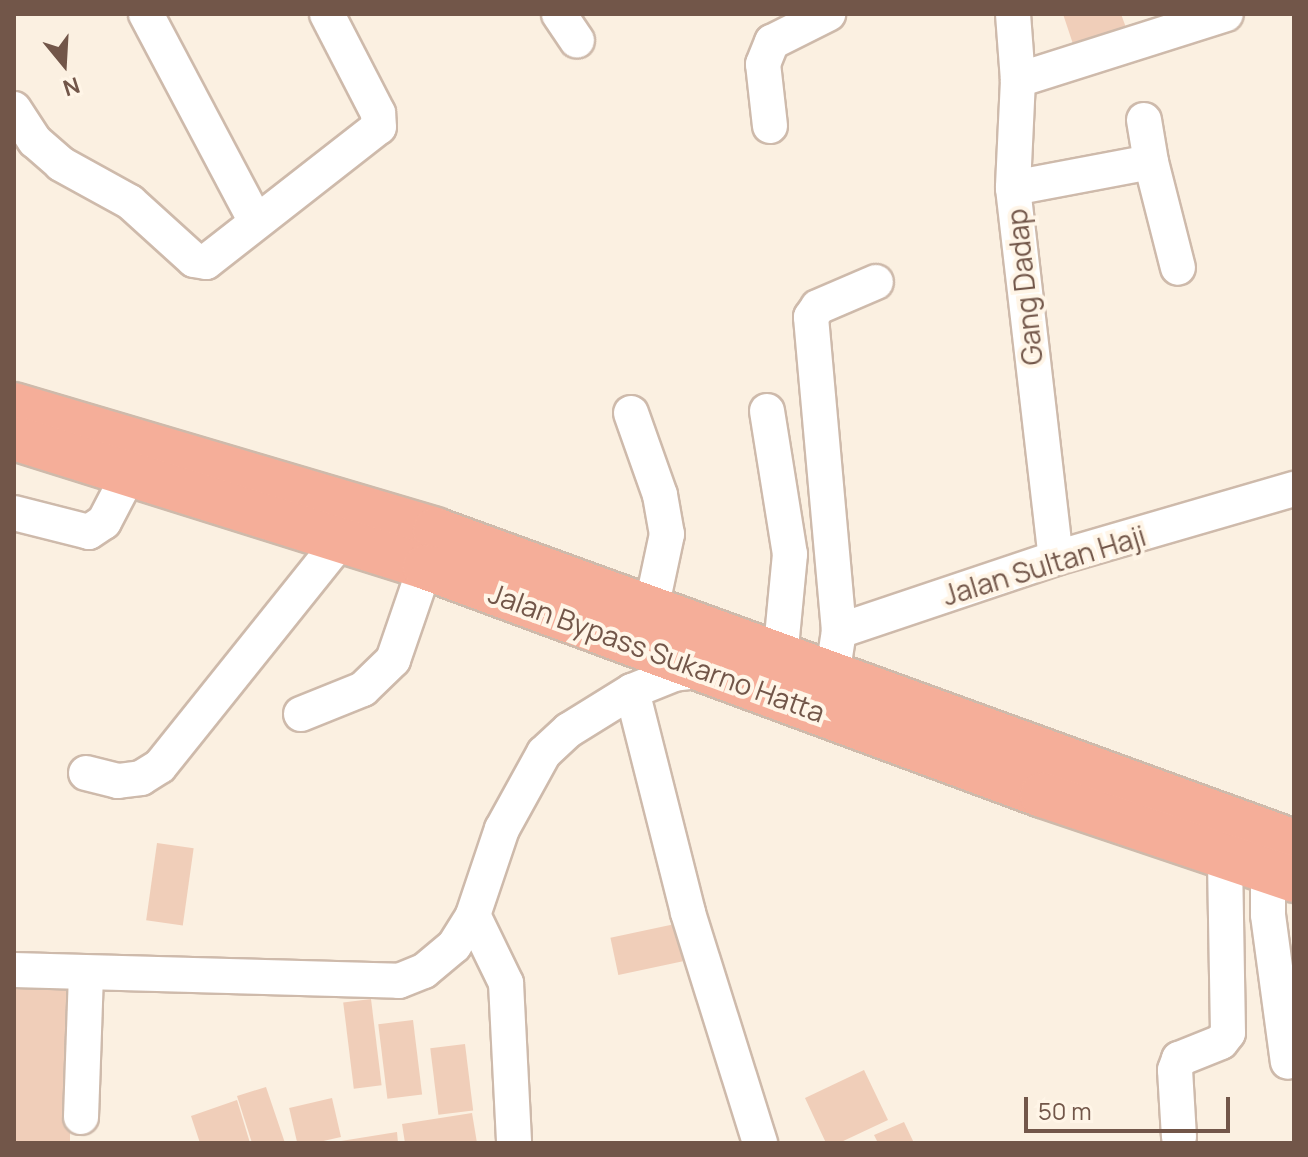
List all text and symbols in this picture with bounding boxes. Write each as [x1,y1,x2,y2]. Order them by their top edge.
north arrow [24,24,104,104]
text: N [59,70,84,104]
street label: Gang Dadap [999,207,1049,367]
street label: Jalan Sultan Haji [938,518,1150,612]
street label: Jalan Bypass Sukarno Hatta [484,575,830,729]
scale bar [1028,1081,1234,1131]
text: 50 m [1038,1094,1092,1127]

